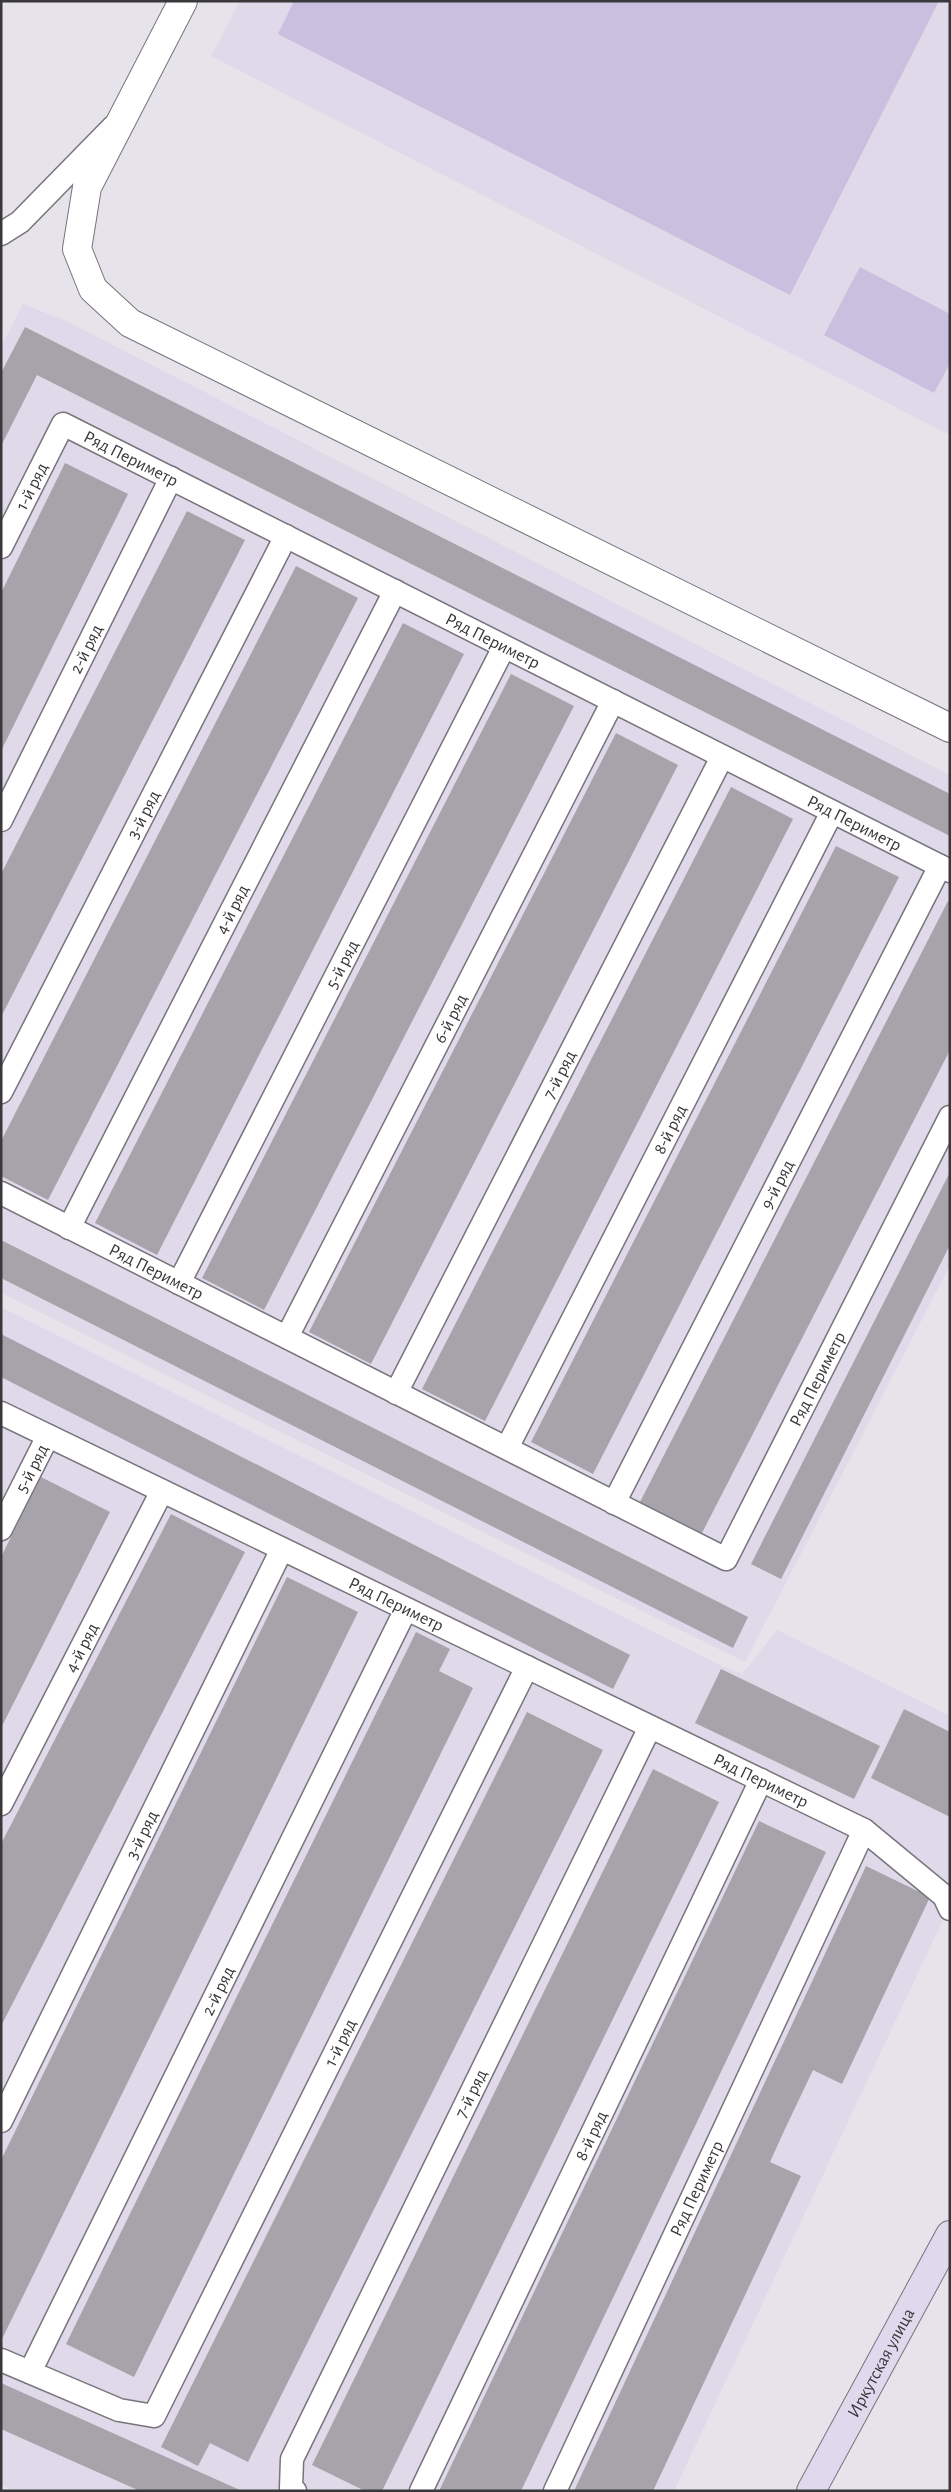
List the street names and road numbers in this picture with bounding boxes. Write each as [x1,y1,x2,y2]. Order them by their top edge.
street label: Ряд Периметр [81,428,181,490]
street label: 1-й ряд [13,460,52,513]
street label: Ряд Периметр [442,610,542,673]
street label: 2-й ряд [67,622,107,677]
street label: 3-й ряд [124,788,164,842]
street label: Ряд Периметр [804,793,904,855]
street label: 4-й ряд [213,882,253,937]
street label: 5-й ряд [323,938,363,992]
street label: 6-й ряд [431,991,471,1046]
street label: 7-й ряд [540,1048,580,1102]
street label: 8-й ряд [651,1102,691,1157]
street label: 9-й ряд [758,1157,798,1212]
street label: Ряд Периметр [106,1241,206,1304]
street label: Ряд Периметр [787,1329,849,1429]
street label: 5-й ряд [13,1442,52,1496]
street label: Ряд Периметр [346,1574,446,1635]
street label: 4-й ряд [62,1620,102,1676]
street label: Ряд Периметр [710,1751,811,1812]
street label: 3-й ряд [123,1808,162,1862]
street label: 2-й ряд [199,1964,238,2019]
street label: 1-й ряд [322,2016,360,2069]
street label: 7-й ряд [452,2067,491,2121]
street label: 8-й ряд [572,2108,611,2164]
street label: Ряд Периметр [667,2138,727,2239]
street label: Иркутская улица [845,2306,918,2421]

